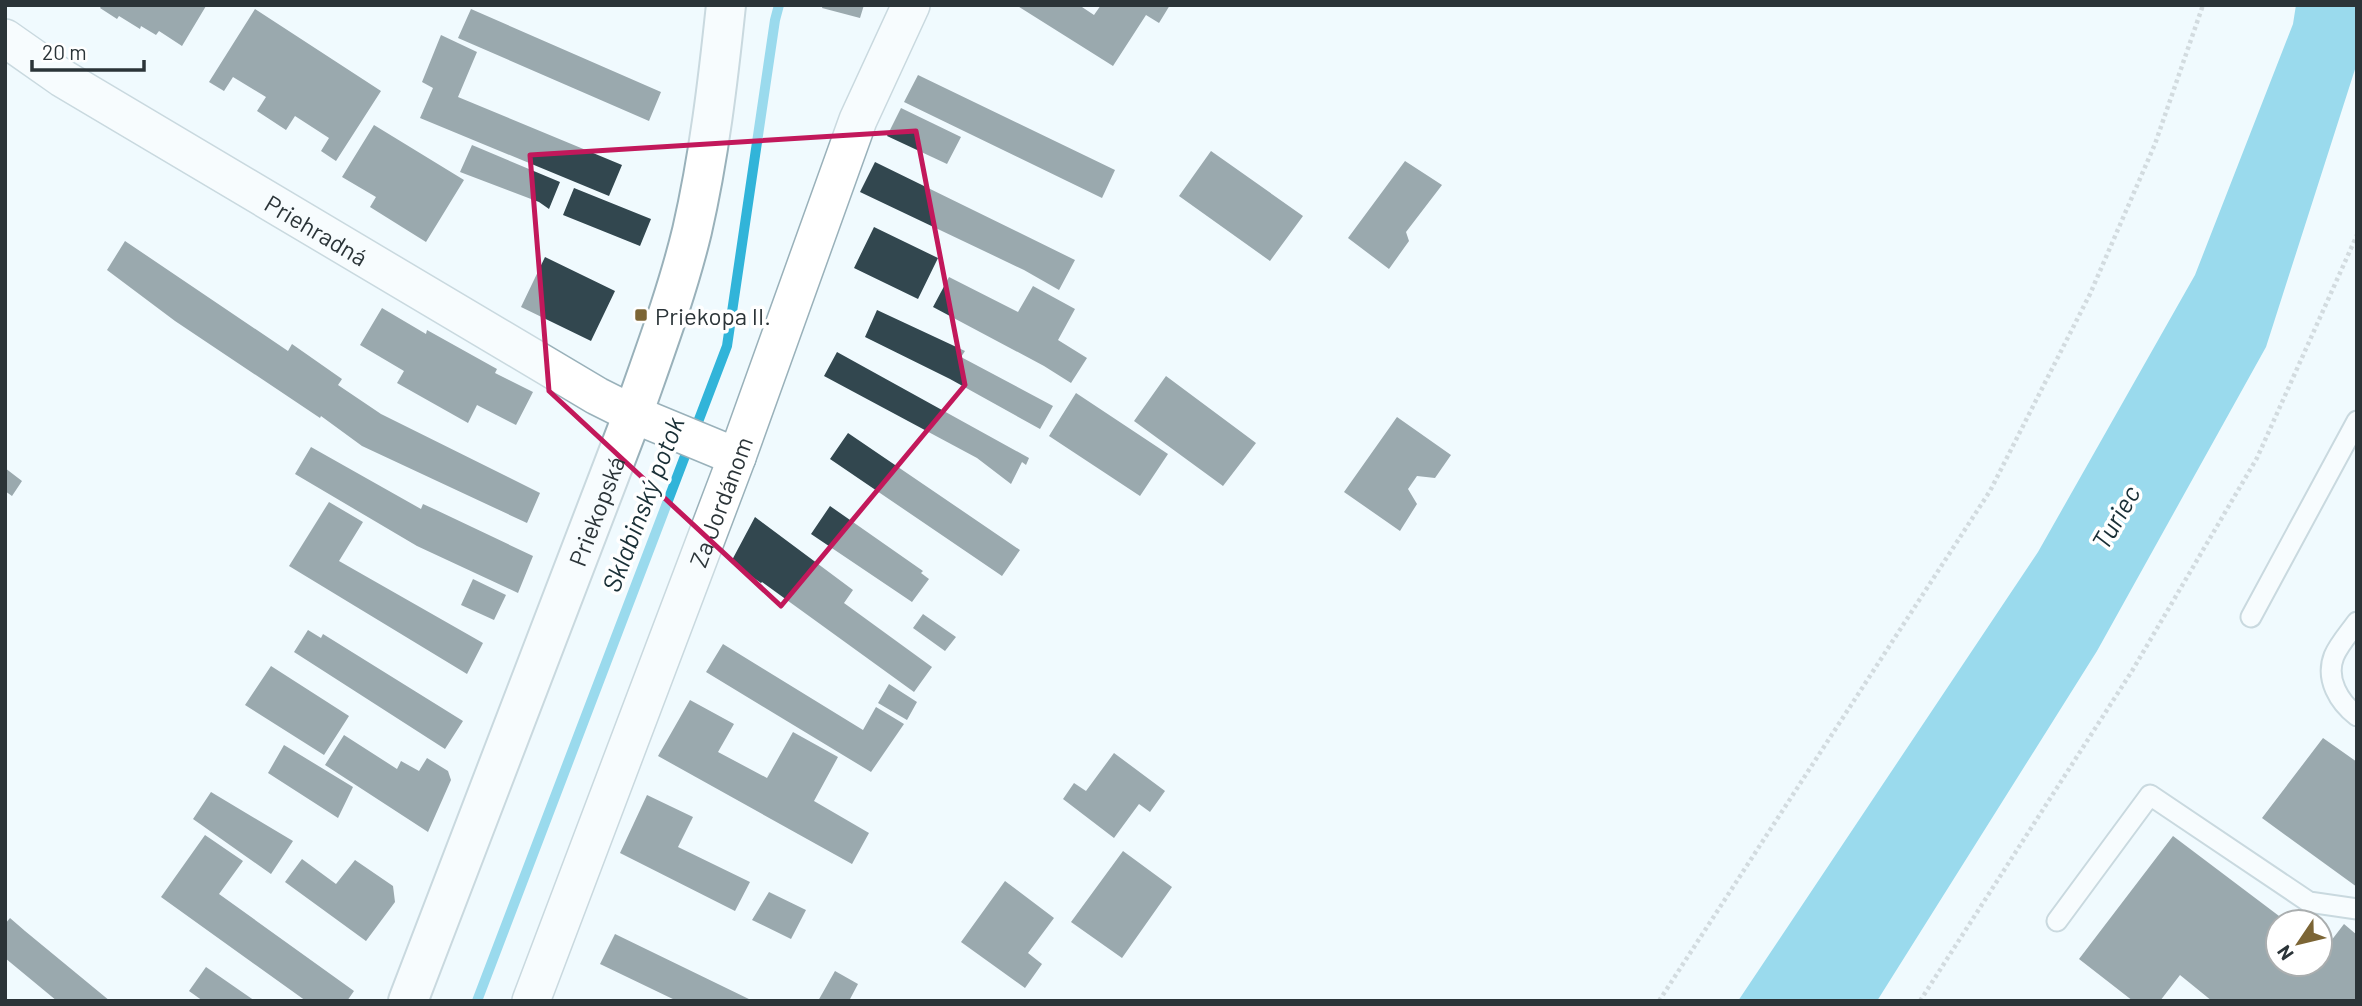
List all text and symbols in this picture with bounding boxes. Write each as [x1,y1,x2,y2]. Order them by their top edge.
scale bar [32,28,144,72]
text: 20 m [42,39,87,64]
street label: Priehradná [260,188,373,271]
place label: Priekopa II. [655,301,771,330]
marker: Priekopa II. [633,307,649,323]
water label: Sklabinský potok [594,412,690,596]
street label: Za Jordánom [682,433,758,571]
street label: Priekopská [562,452,630,570]
water label: Turiec [2084,479,2146,555]
north arrow [2264,908,2334,978]
text: N [2272,941,2298,965]

